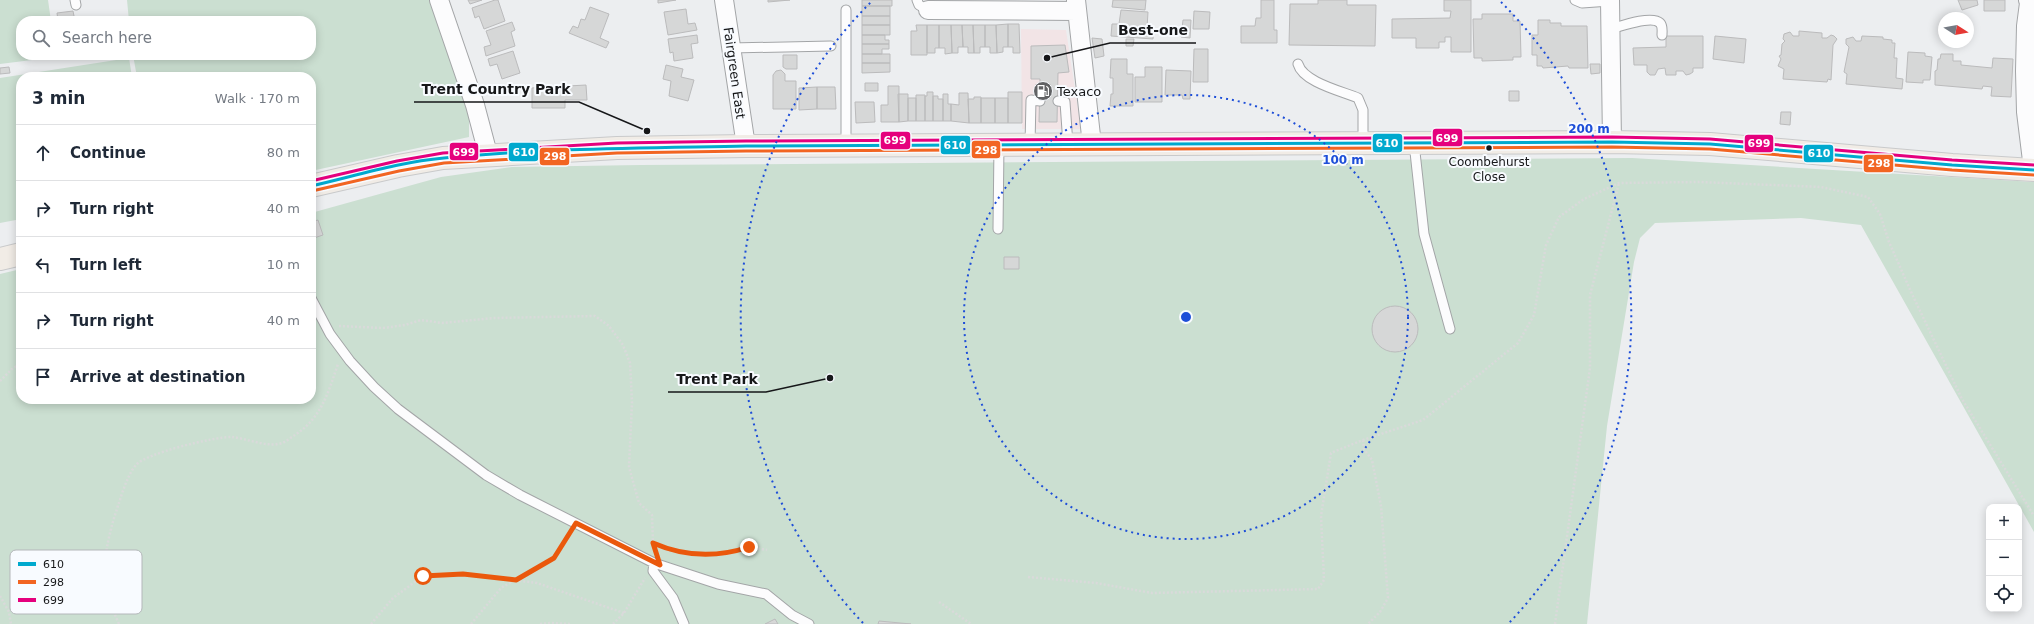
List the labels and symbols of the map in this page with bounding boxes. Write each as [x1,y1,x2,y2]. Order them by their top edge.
north arrow [1938,12,1974,48]
callout: Best-one [1110,17,1196,43]
text: Best-one [1118,22,1188,38]
street label: Fairgreen East [721,26,748,120]
callout: Trent Country Park [414,76,579,102]
fuel station icon: Texaco [1032,80,1054,102]
text: Trent Country Park [422,81,571,97]
place label: Texaco [1056,84,1101,99]
text: 200 m [1568,122,1610,136]
line badge: 699 [1432,128,1463,147]
line badge: 699 [880,131,911,150]
text: 699 [1436,132,1458,145]
line badge: 610 [1372,133,1403,153]
text: 699 [884,134,906,147]
line badge: 699 [1744,134,1774,153]
line badge: 610 [940,135,971,155]
text: 610 [1376,137,1399,150]
text: 699 [1748,137,1770,150]
text: 610 [944,139,967,152]
line badge: 298 [971,140,1001,159]
line badge: 699 [449,142,479,161]
line badge: 610 [508,142,539,162]
marker: Coombehurst Close [1484,143,1494,153]
text: 298 [975,144,997,157]
line badge: 610 [1803,144,1834,163]
text: 699 [453,146,475,159]
text: 610 [513,146,536,159]
line badge: 298 [539,147,570,166]
text: 610 [1808,147,1831,160]
text: 298 [544,150,566,163]
text: 100 m [1322,153,1364,167]
line badge: 298 [1863,154,1894,173]
place label: Coombehurst Close [1449,155,1530,184]
text: 298 [1868,157,1890,170]
centre of rings [1179,310,1193,324]
callout: Trent Park [668,366,766,392]
text: Trent Park [676,371,758,387]
route end [740,538,758,556]
legend [10,550,142,614]
text: 610 [43,558,64,571]
route start [414,567,432,585]
text: 298 [43,576,64,589]
text: 699 [43,594,64,607]

